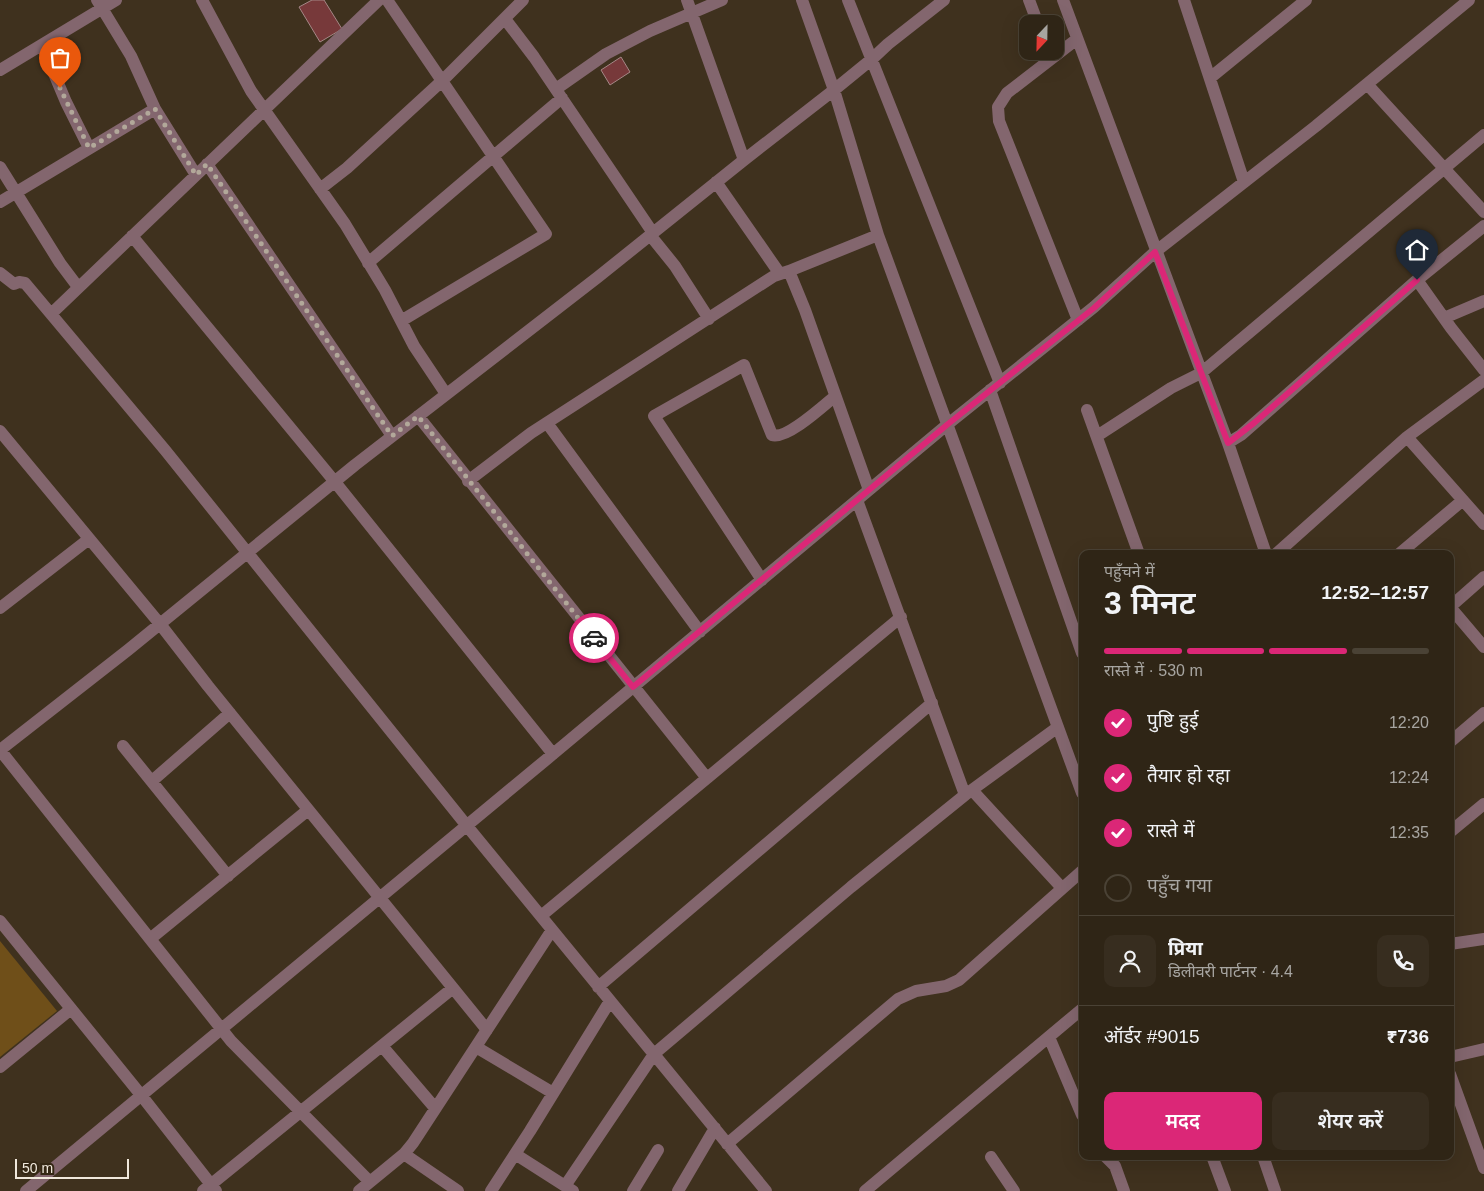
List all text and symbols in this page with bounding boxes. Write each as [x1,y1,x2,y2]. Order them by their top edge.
north arrow [1019,15,1064,60]
map controls [1019,15,1064,60]
pin [39,37,81,88]
icon: bag [46,44,74,72]
pin [1396,229,1438,280]
icon: home [1403,236,1431,264]
text: पहुँचने में [1104,563,1155,580]
text: 12:52–12:57 [1321,582,1429,603]
text: 3 मिनट [1104,585,1196,621]
courier [569,613,619,663]
icon: car [580,624,608,652]
text: रास्ते में · 530 m [1104,662,1203,679]
icon: check [1104,709,1132,737]
text: पुष्टि हुई [1147,710,1199,731]
text: 12:20 [1389,714,1429,731]
icon: check [1104,764,1132,792]
text: तैयार हो रहा [1147,765,1230,786]
text: 12:24 [1389,769,1429,786]
icon: check [1104,819,1132,847]
text: रास्ते में [1147,820,1195,841]
text: 12:35 [1389,824,1429,841]
text: पहुँच गया [1147,875,1212,896]
button: person [1104,935,1156,987]
button: phone [1377,935,1429,987]
text: प्रिया [1168,938,1203,959]
text: डिलीवरी पार्टनर · 4.4 [1168,963,1293,980]
text: ऑर्डर #9015 [1104,1026,1200,1047]
text: ₹736 [1386,1026,1429,1047]
button: मदद [1104,1092,1262,1150]
button: शेयर करें [1272,1092,1429,1150]
scale bar [15,1156,129,1179]
text: 50 m [22,1160,53,1176]

